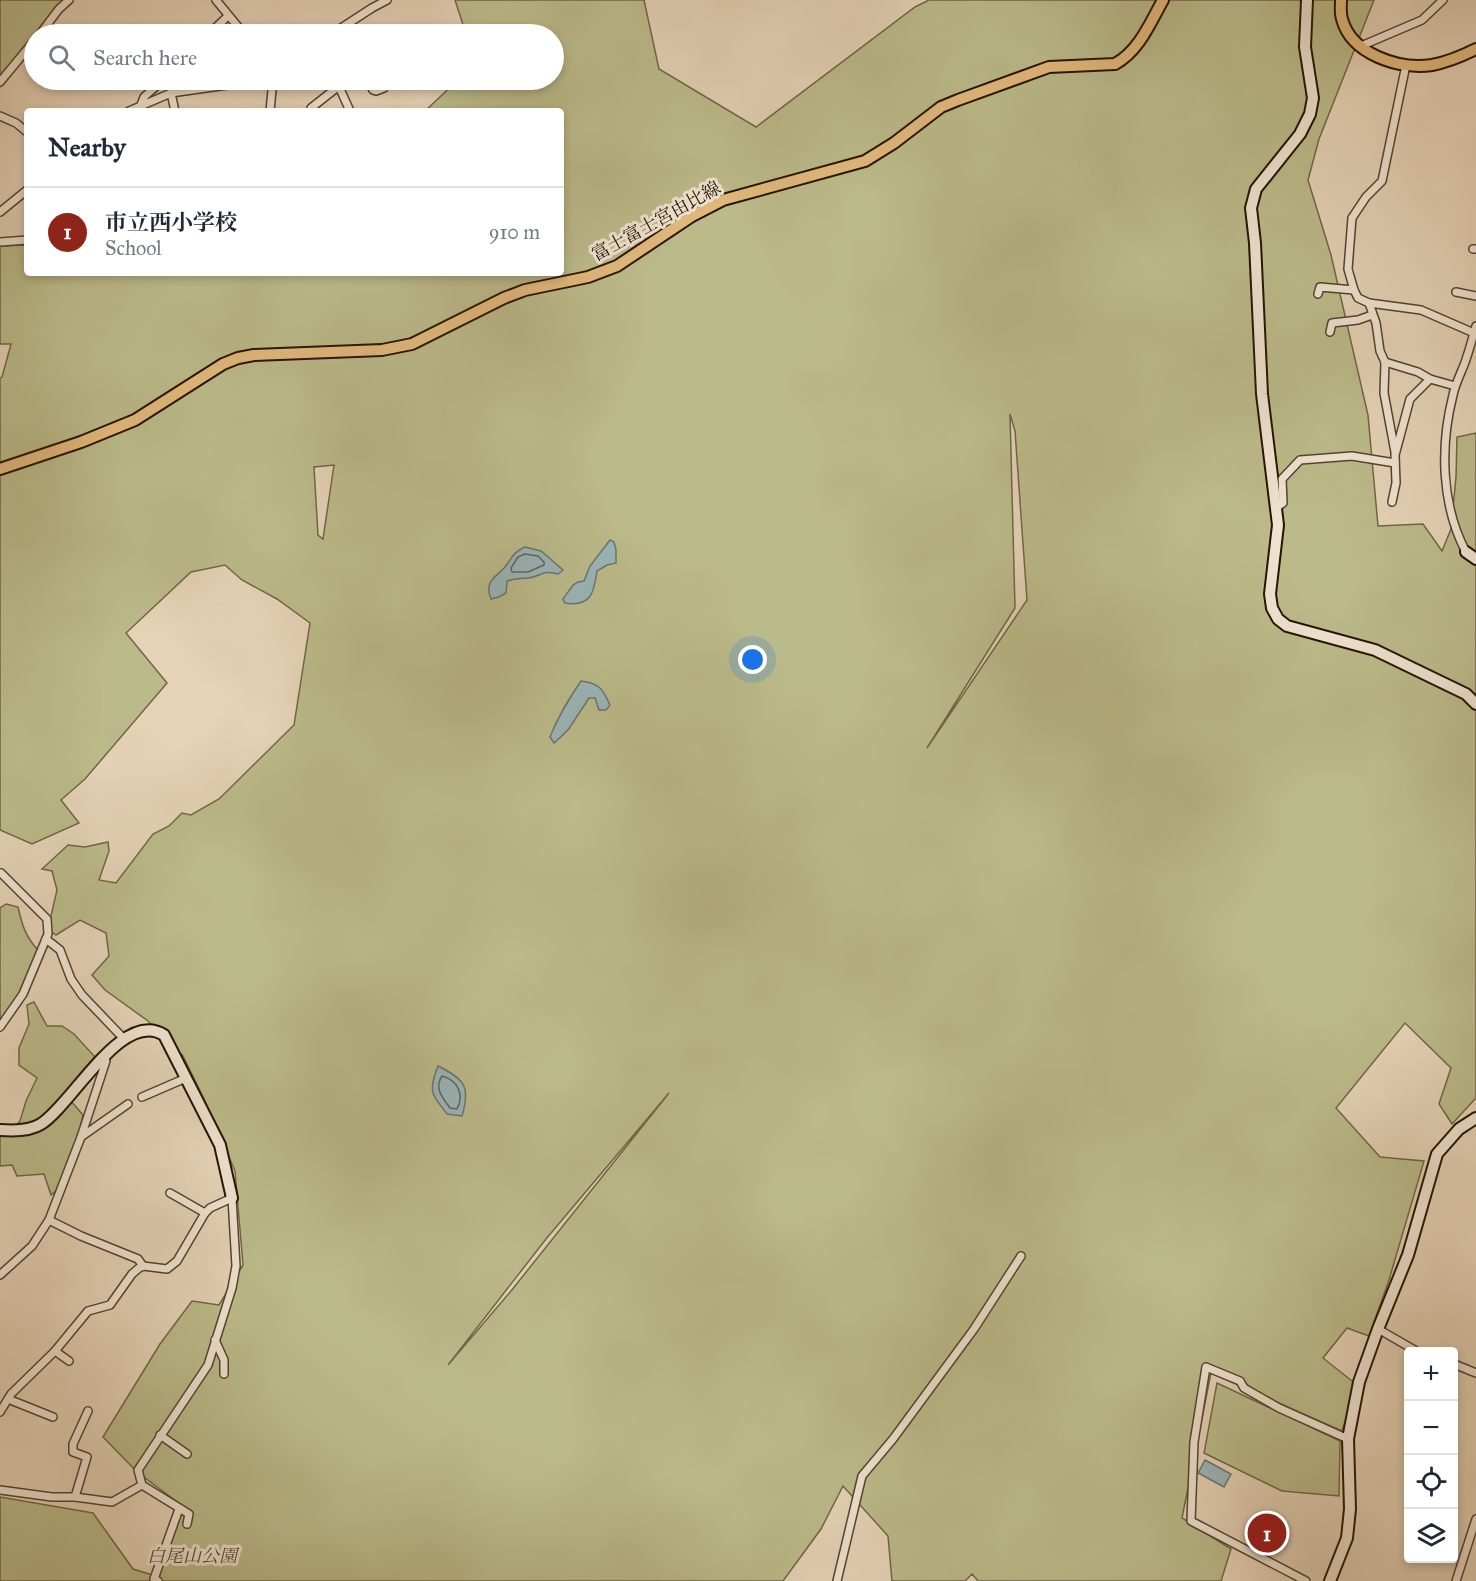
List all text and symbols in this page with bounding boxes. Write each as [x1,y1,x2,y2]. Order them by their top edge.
search box [24,24,564,90]
icon: search [45,41,78,74]
text: Search here [93,44,197,71]
text: Nearby [48,131,126,163]
street label: 富士富士宮由比線 [588,176,724,266]
text: 市立西小学校 [105,209,237,236]
text: 1 [64,220,71,244]
text: 910 m [489,220,540,244]
text: School [105,236,162,260]
your location [738,645,767,674]
map controls [1404,1347,1458,1563]
button: + [1404,1347,1458,1401]
button: − [1404,1401,1458,1455]
button: locate [1404,1455,1458,1509]
button: layers [1404,1509,1458,1563]
pin: 1 [1248,1510,1286,1556]
park label: 白尾山公園 [147,1545,240,1567]

